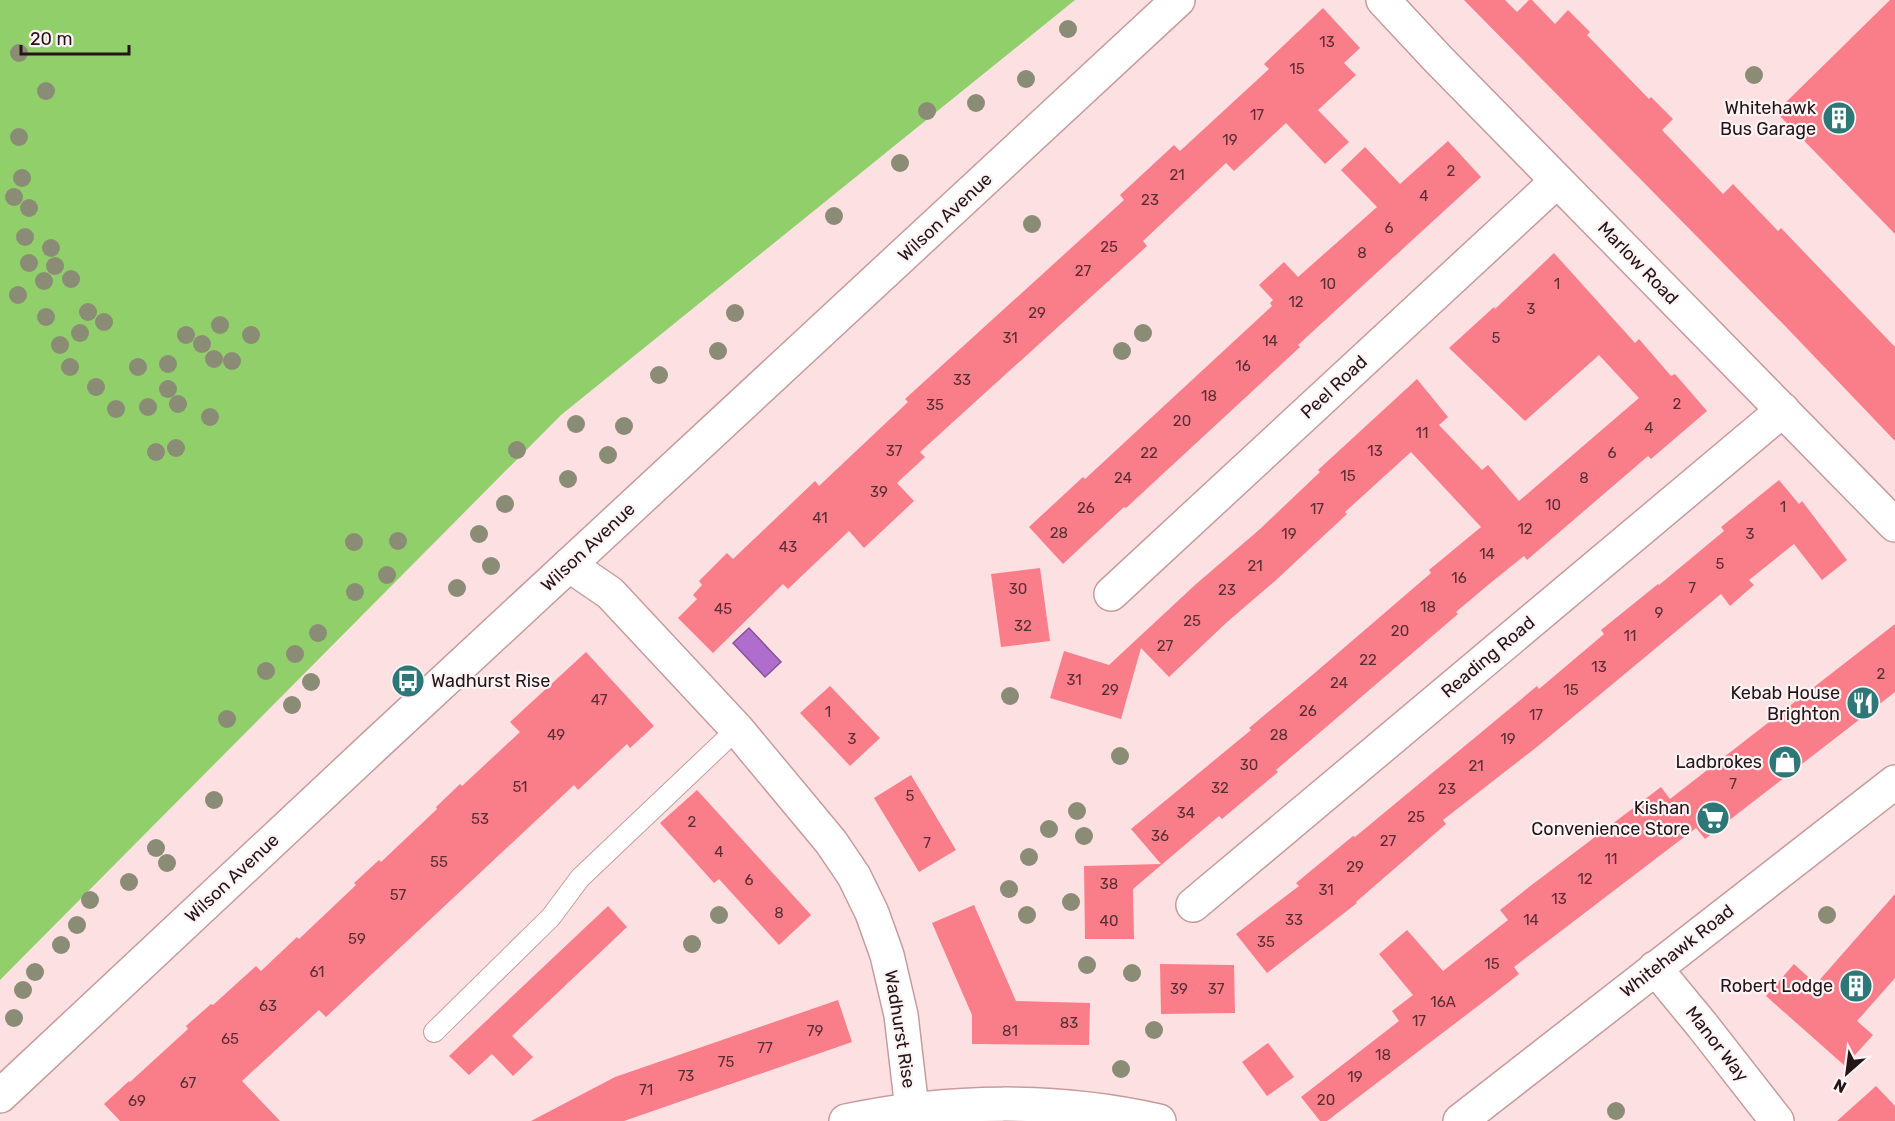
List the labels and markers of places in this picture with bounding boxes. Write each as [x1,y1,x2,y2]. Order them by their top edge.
place label: Whitehawk Bus Garage [1720,97,1817,140]
building icon: Whitehawk Bus Garage [1821,100,1857,136]
bus stop icon: Wadhurst Rise [390,663,426,699]
place label: Wadhurst Rise [431,670,550,692]
place label: Kebab House Brighton [1731,682,1840,725]
restaurant icon: Kebab House Brighton [1845,685,1881,721]
shop icon: Ladbrokes [1767,744,1803,780]
place label: Ladbrokes [1675,751,1762,773]
place label: Kishan Convenience Store [1531,797,1690,840]
supermarket icon: Kishan Convenience Store [1695,800,1731,836]
building icon: Robert Lodge [1838,968,1874,1004]
place label: Robert Lodge [1720,975,1833,997]

